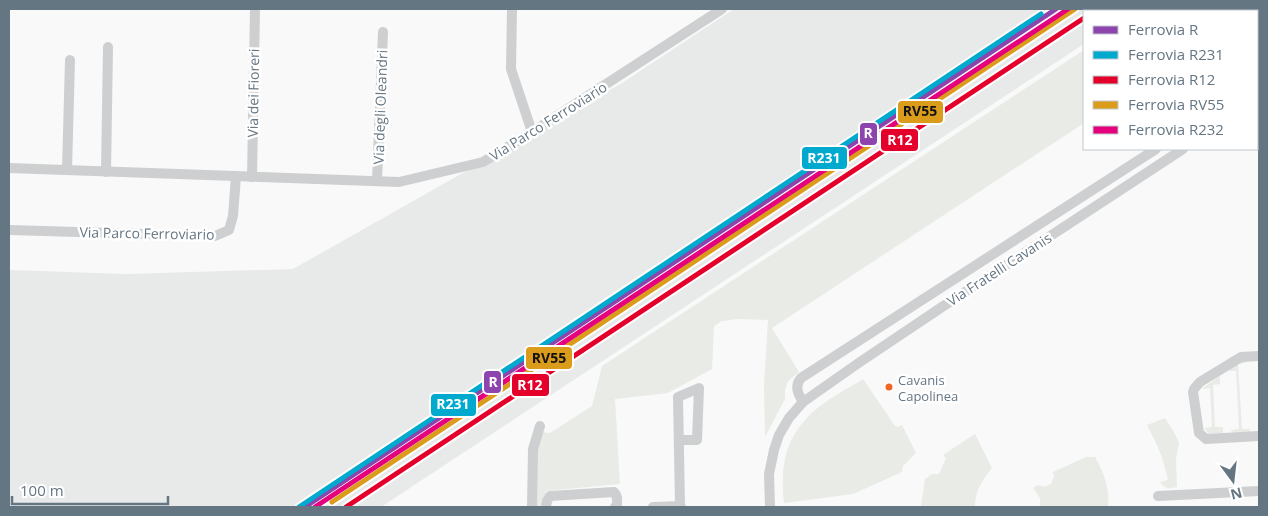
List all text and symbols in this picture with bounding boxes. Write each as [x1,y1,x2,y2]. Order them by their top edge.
legend [1083,10,1258,150]
text: Ferrovia R [1128,19,1199,39]
text: Ferrovia R231 [1128,44,1224,64]
street label: Via dei Fioreri [243,48,263,138]
street label: Via degli Oleandri [369,49,391,165]
text: Ferrovia R12 [1128,69,1215,89]
street label: Via Parco Ferroviario [486,77,610,165]
text: Ferrovia RV55 [1128,94,1224,114]
line badge: RV55 [897,100,944,124]
text: RV55 [903,101,937,120]
text: Ferrovia R232 [1128,119,1224,139]
line badge: R [859,122,878,146]
text: R [863,123,873,142]
line badge: R12 [880,128,919,152]
text: R12 [887,130,913,149]
line badge: R231 [801,146,848,170]
text: R231 [807,148,841,167]
street label: Via Parco Ferroviario [79,222,215,244]
street label: Via Fratelli Cavanis [943,228,1055,310]
line badge: RV55 [525,346,573,370]
text: RV55 [532,348,566,367]
line badge: R [483,370,502,394]
place label: Cavanis Capolinea [898,371,958,405]
text: R [488,372,498,391]
line badge: R12 [511,373,550,397]
text: R12 [517,375,543,394]
marker: Cavanis Capolinea [884,382,894,392]
line badge: R231 [430,393,477,417]
text: R231 [436,394,470,413]
north arrow [1208,456,1258,506]
scale bar [12,474,169,506]
text: 100 m [20,480,64,500]
text: N [1229,483,1244,505]

